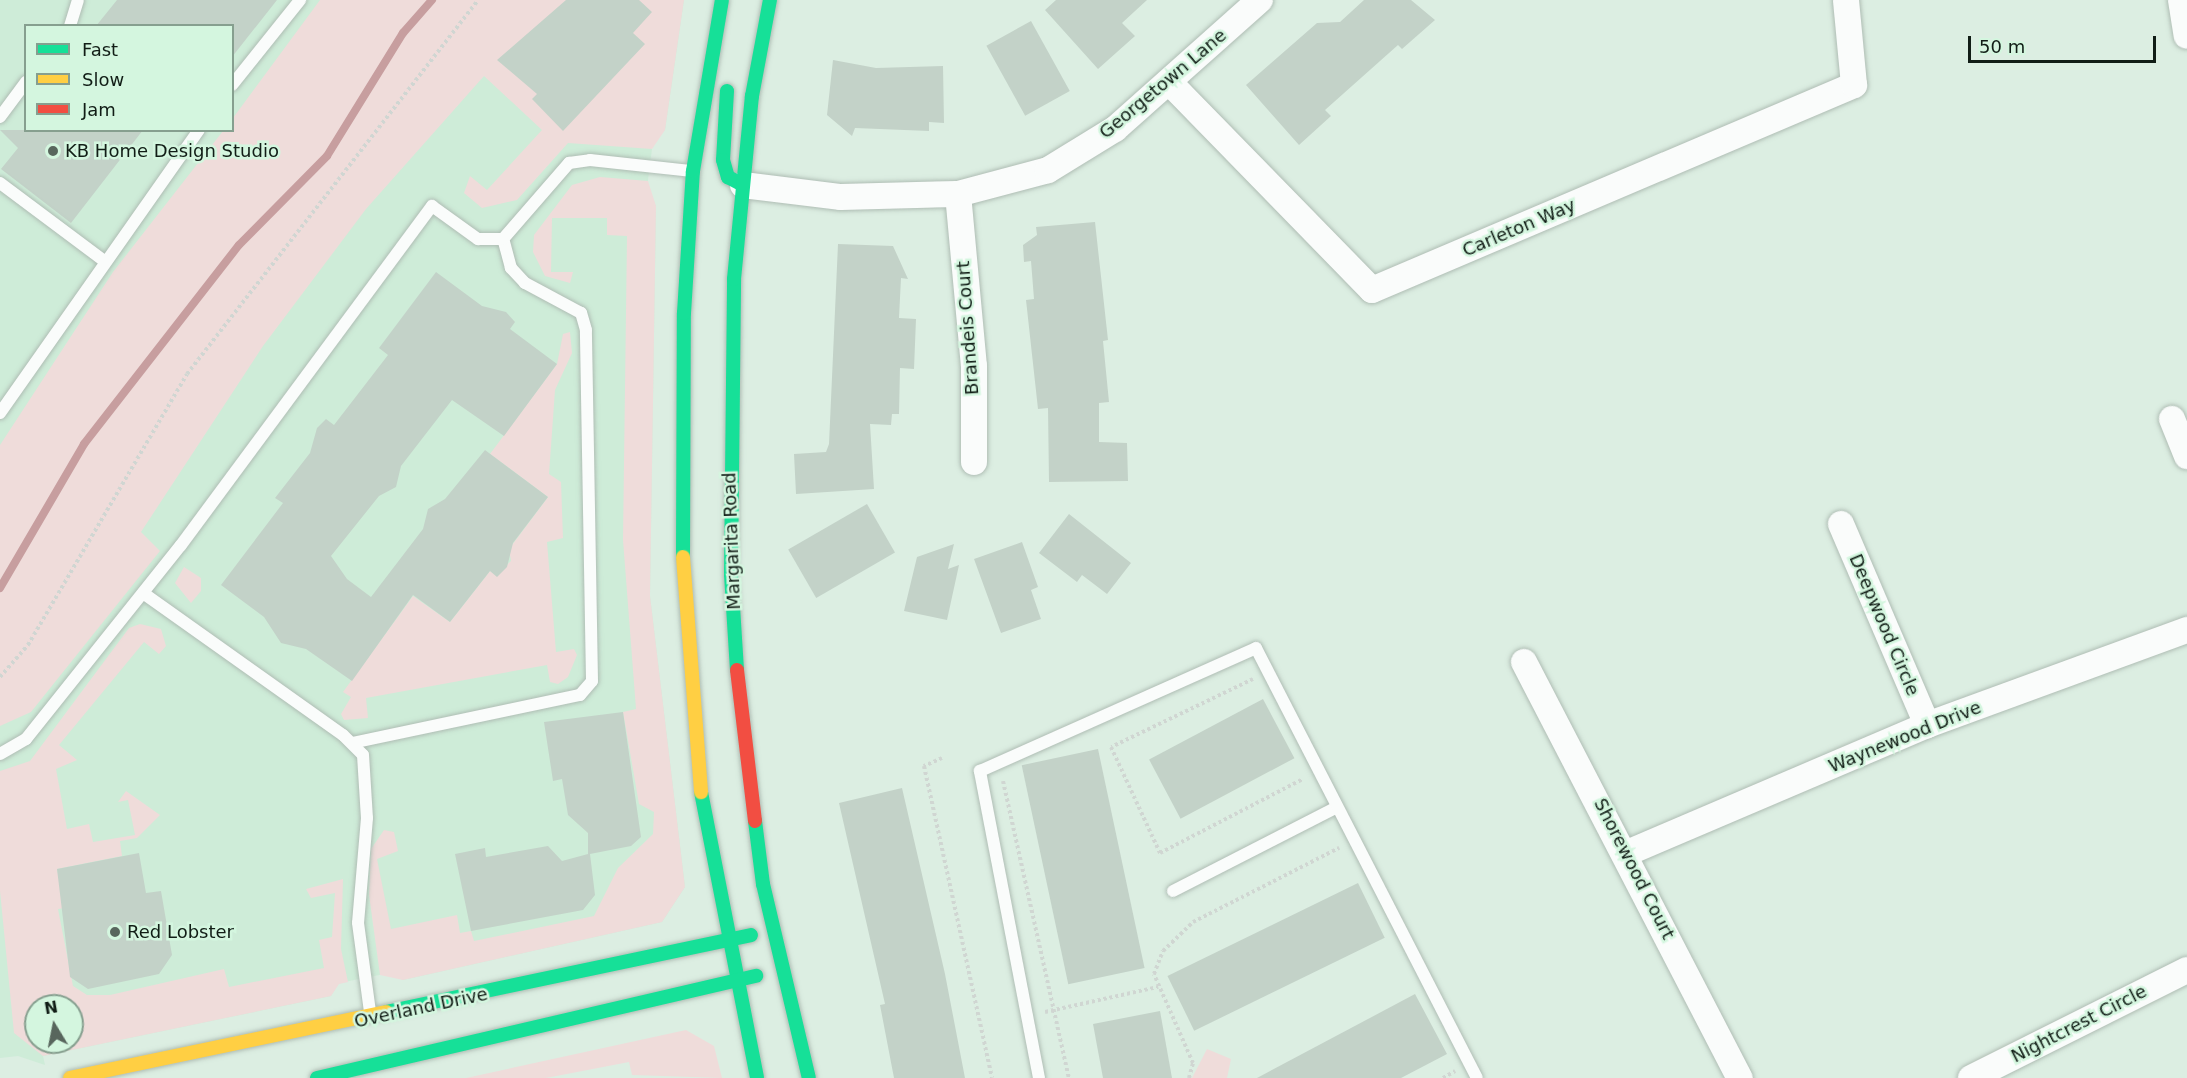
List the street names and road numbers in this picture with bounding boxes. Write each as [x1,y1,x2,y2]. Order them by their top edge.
street label: Georgetown Lane [1095,25,1231,143]
street label: Carleton Way [1459,194,1579,262]
street label: Brandeis Court [953,260,983,396]
street label: Margarita Road [719,472,745,610]
street label: Deepwood Circle [1844,551,1924,699]
street label: Waynewood Drive [1826,697,1984,777]
street label: Shorewood Court [1589,795,1679,943]
street label: Nightcrest Circle [2008,981,2150,1067]
street label: Overland Drive [352,983,490,1033]

